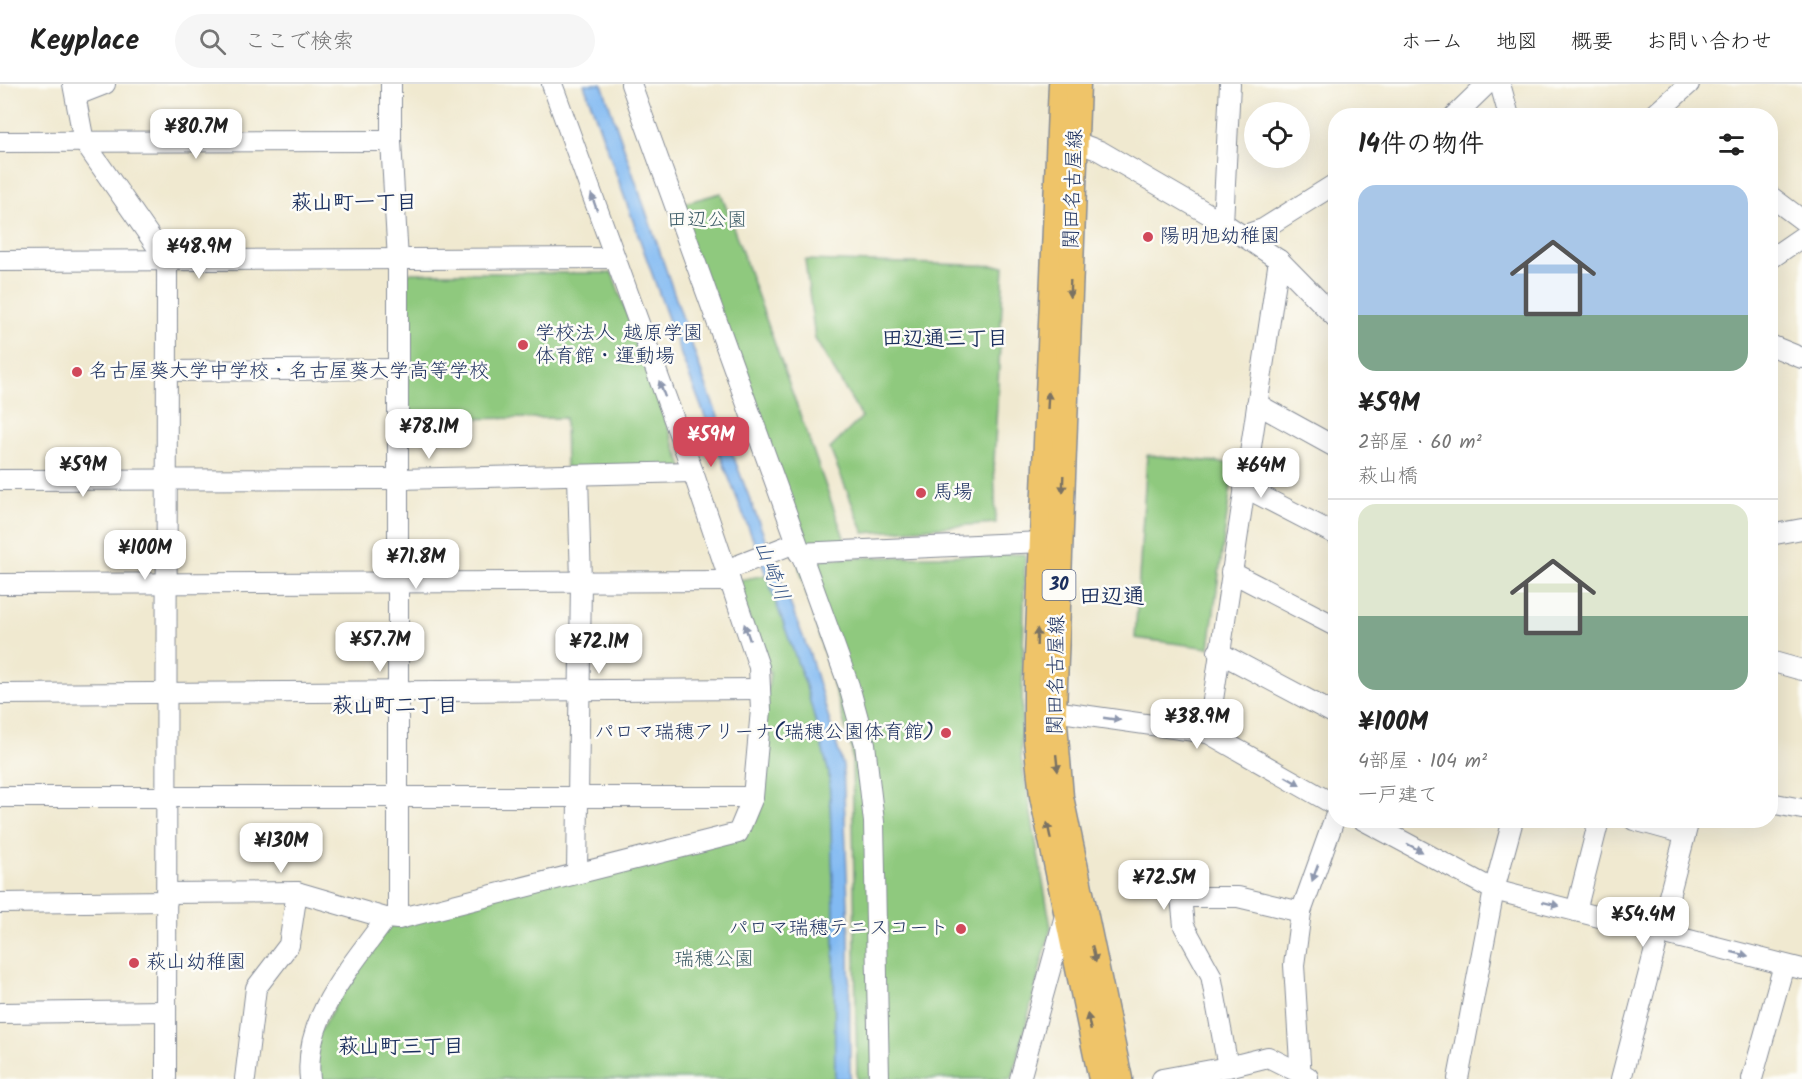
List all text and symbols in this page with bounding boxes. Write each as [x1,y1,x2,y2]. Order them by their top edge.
search box [175,14,595,68]
text: Keyplace [30,19,139,64]
icon: search [196,25,229,58]
text: ここで検索 [244,25,354,60]
text: ホーム [1401,26,1463,59]
text: 地図 [1496,26,1538,59]
text: 概要 [1571,26,1613,59]
text: お問い合わせ [1646,26,1772,59]
map controls [1244,102,1310,168]
button: locate [1244,102,1310,168]
pin: ¥80.7M [147,109,245,160]
text: ¥80.7M [164,112,228,144]
text: 14件の物件 [1358,124,1484,166]
street label: 関田名古屋線 [1056,128,1092,250]
icon: filters [1715,128,1748,161]
district label: 萩山町一丁目 [291,187,417,220]
one-way arrow [589,193,599,211]
park label: 田辺公園 [667,205,747,237]
place label: 陽明旭幼稚園 [1160,221,1280,253]
icon: home [1499,224,1607,332]
pin: ¥48.9M [150,229,248,280]
marker: 陽明旭幼稚園 [1141,230,1155,244]
text: ¥48.9M [167,232,231,264]
one-way arrow [1065,280,1075,299]
place label: 学校法人 越原学園 体育館・運動場 [535,318,703,373]
district label: 田辺通三丁目 [882,323,1008,356]
marker: 学校法人 越原学園 体育館・運動場 [516,338,530,352]
place label: 名古屋葵大学中学校・名古屋葵大学高等学校 [89,356,489,388]
marker: 名古屋葵大学中学校・名古屋葵大学高等学校 [70,365,84,379]
one-way arrow [657,379,667,397]
text: ¥59M [1358,383,1420,425]
one-way arrow [1043,391,1052,410]
pin: ¥78.1M [380,409,478,460]
text: ¥78.1M [399,412,459,444]
pin: ¥59M [675,417,747,468]
text: ¥59M [687,420,735,452]
text: 2部屋 · 60 m² [1358,427,1482,459]
pin: ¥59M [47,447,119,498]
pin: ¥64M [1225,448,1297,499]
text: ¥59M [59,450,107,482]
text: ¥64M [1236,451,1286,483]
text: 萩山橋 [1358,461,1418,493]
one-way arrow [1058,475,1067,494]
place label: 馬場 [933,477,973,509]
marker: 馬場 [914,486,928,500]
pin: ¥100M [103,530,187,581]
text: ¥100M [118,533,172,565]
water label: 山崎川 [744,536,798,606]
pin: ¥71.8M [367,539,465,590]
text: ¥71.8M [386,542,446,574]
icon: home [1499,543,1607,651]
road number: 30 [1042,570,1076,600]
district label: 田辺通 [1079,580,1145,615]
street label: 関田名古屋線 [1040,615,1074,735]
pin: ¥57.7M [331,622,429,673]
one-way arrow [742,623,752,641]
pin: ¥72.1M [550,624,648,675]
text: ¥57.7M [349,625,411,657]
text: ¥72.1M [569,627,629,659]
one-way arrow [1033,627,1042,646]
district label: 萩山町二丁目 [332,690,458,723]
pin: ¥38.9M [1148,699,1246,750]
text: ¥38.9M [1164,702,1230,734]
text: ¥100M [1358,702,1428,744]
one-way arrow [1102,714,1121,723]
place label: パロマ瑞穂アリーナ(瑞穂公園体育館) [594,717,934,749]
marker: パロマ瑞穂アリーナ(瑞穂公園体育館) [939,726,953,740]
text: 4部屋 · 104 m² [1358,746,1487,778]
one-way arrow [1053,753,1062,772]
one-way arrow [1285,776,1302,786]
text: 一戸建て [1358,780,1438,812]
one-way arrow [1044,821,1053,840]
pin: ¥130M [239,823,323,874]
text: ¥130M [254,826,308,858]
one-way arrow [1407,843,1424,853]
pin: ¥72.5M [1115,860,1213,911]
text: ¥72.5M [1132,863,1196,895]
one-way arrow [1310,864,1320,882]
pin: ¥54.4M [1594,897,1692,948]
one-way arrow [1542,900,1560,910]
text: ¥54.4M [1611,900,1675,932]
place label: パロマ瑞穂テニスコート [729,913,949,945]
marker: パロマ瑞穂テニスコート [954,922,968,936]
park label: 瑞穂公園 [674,944,754,976]
one-way arrow [1090,945,1099,964]
place label: 萩山幼稚園 [146,947,246,979]
one-way arrow [1730,949,1749,959]
marker: 萩山幼稚園 [127,956,141,970]
one-way arrow [1084,1012,1093,1031]
district label: 萩山町三丁目 [338,1031,464,1064]

